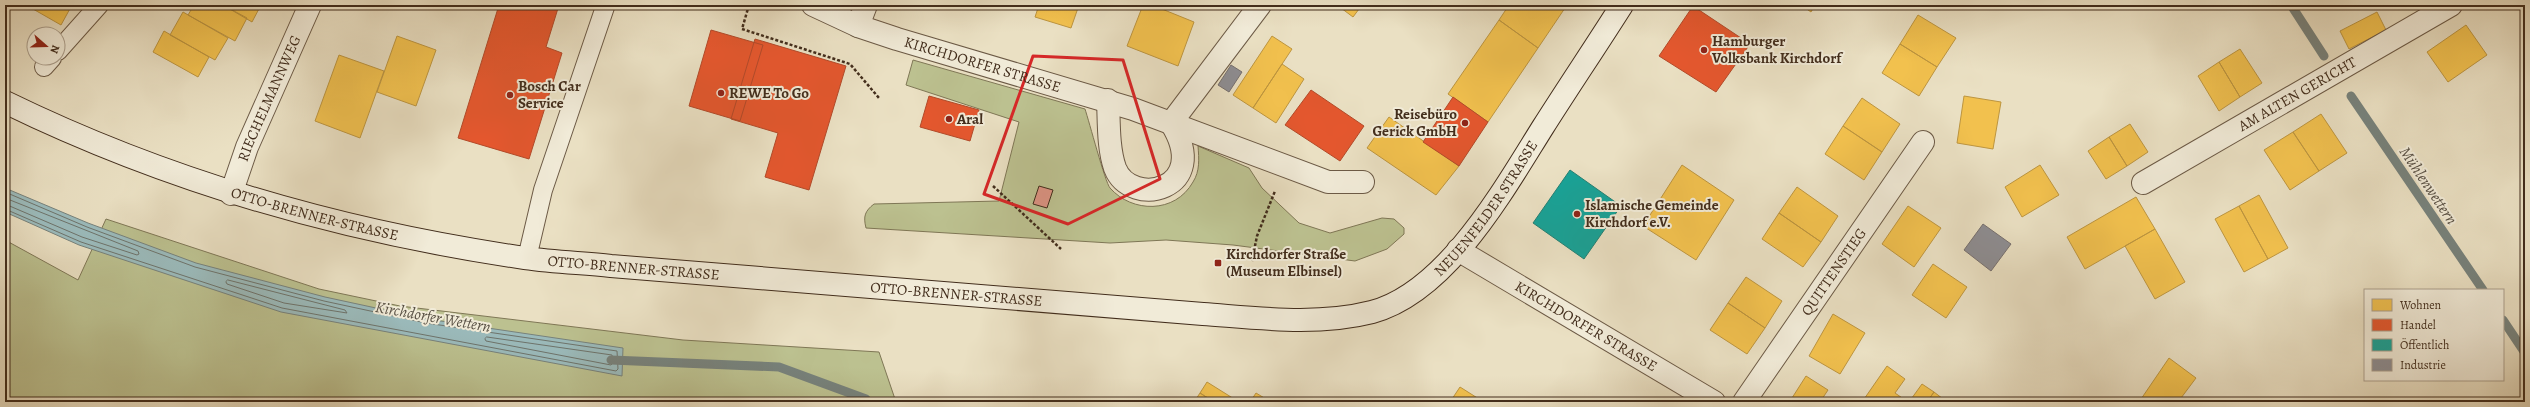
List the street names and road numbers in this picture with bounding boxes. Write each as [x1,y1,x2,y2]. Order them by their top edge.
street label: RIECHELMANNWEG [233,32,305,164]
street label: KIRCHDORFER STRASSE [902,32,1063,97]
street label: AM ALTEN GERICHT [2234,52,2360,136]
street label: NEUENFELDER STRASSE [1429,137,1542,281]
street label: OTTO-BRENNER-STRASSE [228,182,400,245]
street label: QUITTENSTIEG [1796,224,1871,320]
street label: OTTO-BRENNER-STRASSE [547,251,720,285]
street label: KIRCHDORFER STRASSE [1511,276,1661,376]
street label: OTTO-BRENNER-STRASSE [870,277,1043,311]

